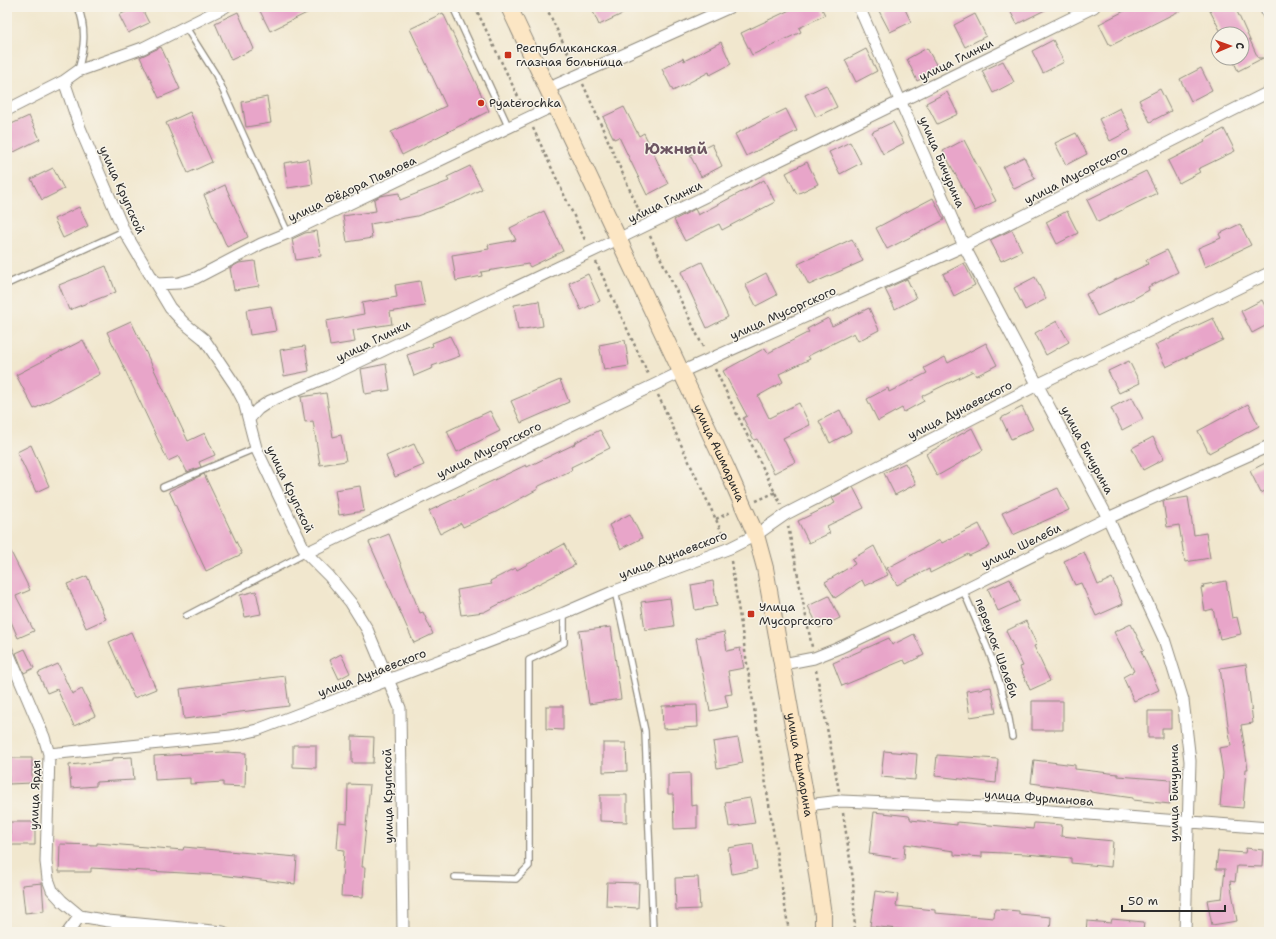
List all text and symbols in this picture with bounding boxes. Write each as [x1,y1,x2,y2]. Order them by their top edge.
north arrow [1210,26,1250,66]
street label: улица Глинки [916,35,996,85]
place label: Республиканская глазная больница [516,40,623,70]
text: С [1232,42,1247,50]
marker: Республиканская глазная больница [503,50,513,60]
place label: Pyaterochka [489,95,561,111]
marker: Pyaterochka [476,98,486,108]
street label: улица Бичурина [915,114,969,211]
district label: Южный [644,138,708,159]
street label: улица Мусоргского [1021,142,1131,208]
street label: улица Крупской [95,143,149,237]
street label: улица Фёдора Павлова [285,152,419,226]
street label: улица Глинки [625,177,705,227]
street label: улица Мусоргского [727,282,839,344]
street label: улица Глинки [333,316,413,366]
street label: улица Дунаевского [905,377,1015,443]
street label: улица Ашмарина [690,402,749,505]
street label: улица Бичурина [1057,403,1117,497]
street label: улица Мусоргского [434,418,544,482]
street label: улица Крупской [263,443,317,536]
street label: улица Шелеби [979,520,1064,572]
street label: улица Дунаевского [616,527,730,583]
street label: переулок Шелеби [972,596,1022,700]
place label: Улица Мусоргского [759,599,833,629]
marker: Улица Мусоргского [746,609,756,619]
street label: улица Дунаевского [315,645,429,701]
street label: улица Ашмарина [783,711,817,818]
street label: улица Бичурина [1166,743,1182,842]
street label: улица Крупской [379,748,397,844]
street label: улица Ярды [26,760,44,830]
street label: улица Фурманова [984,786,1095,810]
scale bar [1122,887,1225,913]
text: 50 m [1128,893,1158,909]

